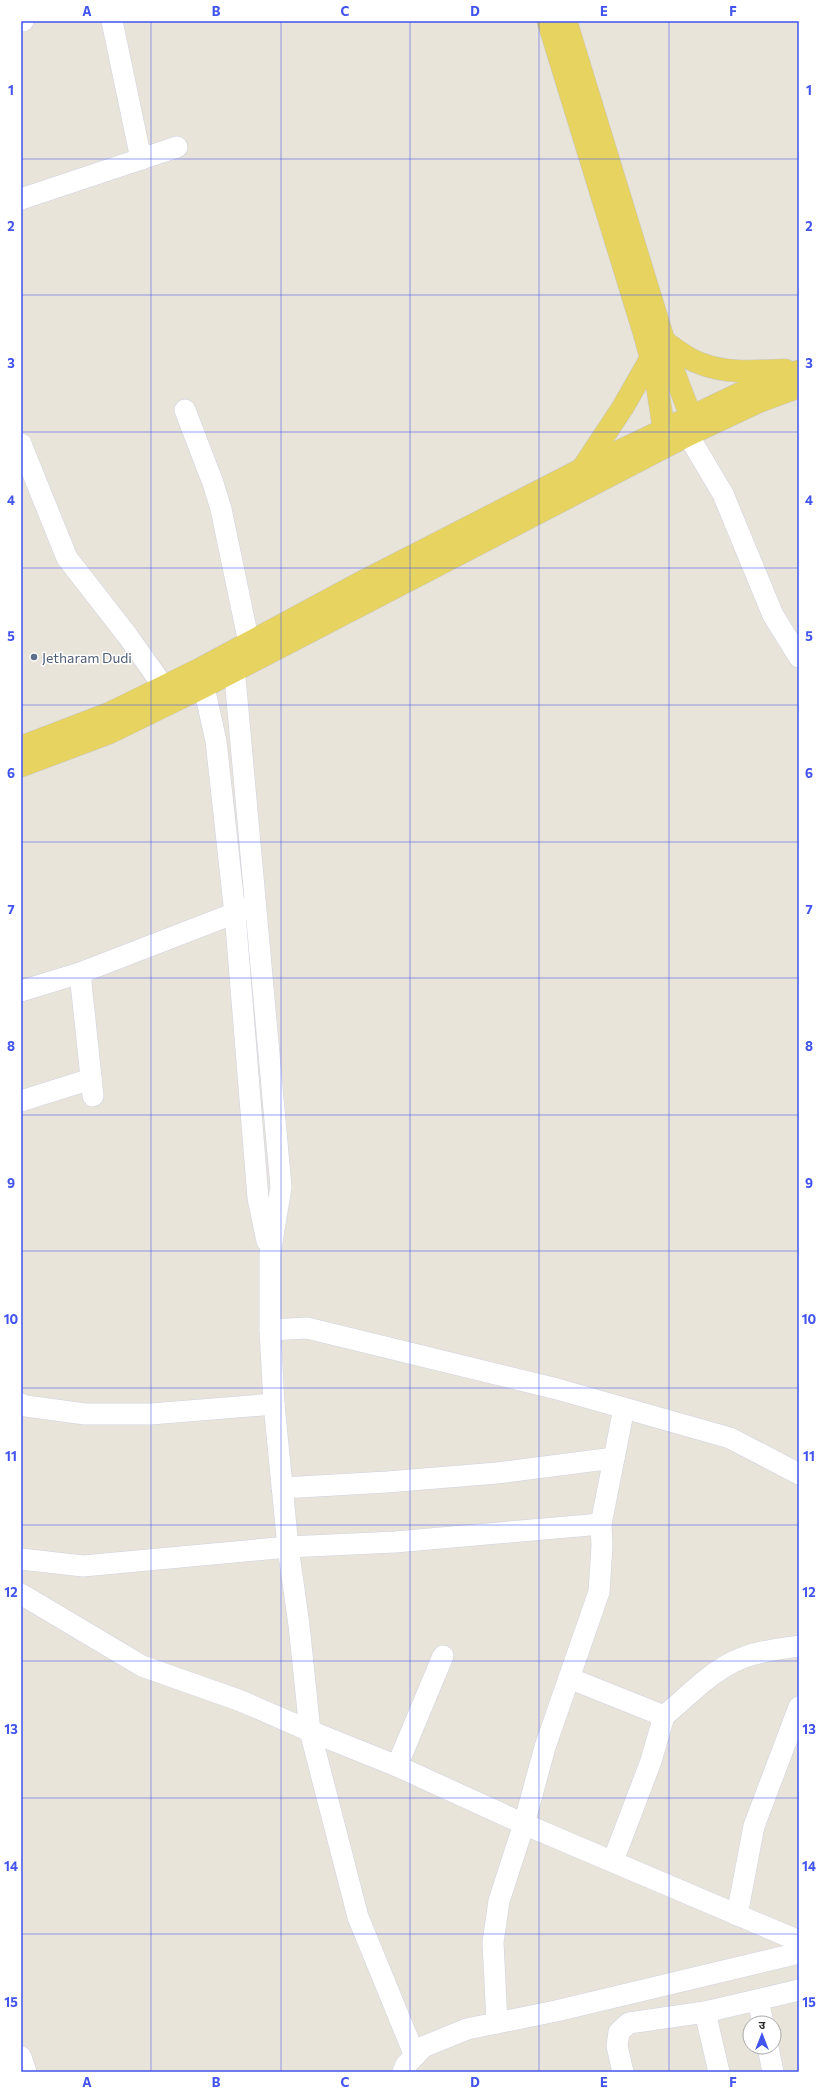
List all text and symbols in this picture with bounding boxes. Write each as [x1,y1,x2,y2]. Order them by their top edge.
text: A [82,3,92,19]
text: B [212,3,221,19]
text: C [341,3,350,19]
text: D [470,3,480,19]
text: E [600,3,608,19]
text: F [729,3,737,19]
text: 1 [8,82,14,98]
text: 1 [806,82,812,98]
text: 2 [7,218,15,234]
text: 2 [805,218,813,234]
text: 3 [7,355,15,371]
text: 3 [805,355,813,371]
text: 4 [7,492,15,508]
text: 4 [805,492,813,508]
text: 5 [7,628,15,644]
text: 5 [805,628,813,644]
place label: Jetharam Dudi [42,649,132,666]
marker: Jetharam Dudi [29,652,39,662]
text: 6 [7,765,15,781]
text: 6 [805,765,813,781]
text: 7 [7,901,15,917]
text: 7 [805,901,813,917]
text: 8 [7,1038,15,1054]
text: 8 [805,1038,813,1054]
text: 9 [7,1175,15,1191]
text: 9 [805,1175,813,1191]
text: 10 [4,1311,19,1327]
text: 10 [802,1311,817,1327]
text: 11 [5,1448,17,1464]
text: 11 [803,1448,815,1464]
text: 12 [4,1584,18,1600]
text: 12 [802,1584,816,1600]
text: 13 [4,1721,18,1737]
text: 13 [802,1721,816,1737]
text: 14 [4,1858,18,1874]
text: 14 [802,1858,816,1874]
text: 15 [4,1994,18,2010]
text: 15 [802,1994,816,2010]
north arrow [742,2015,782,2055]
text: उ [759,2018,766,2031]
text: A [82,2074,92,2090]
text: B [212,2074,221,2090]
text: C [341,2074,350,2090]
text: D [470,2074,480,2090]
text: E [600,2074,608,2090]
text: F [729,2074,737,2090]

